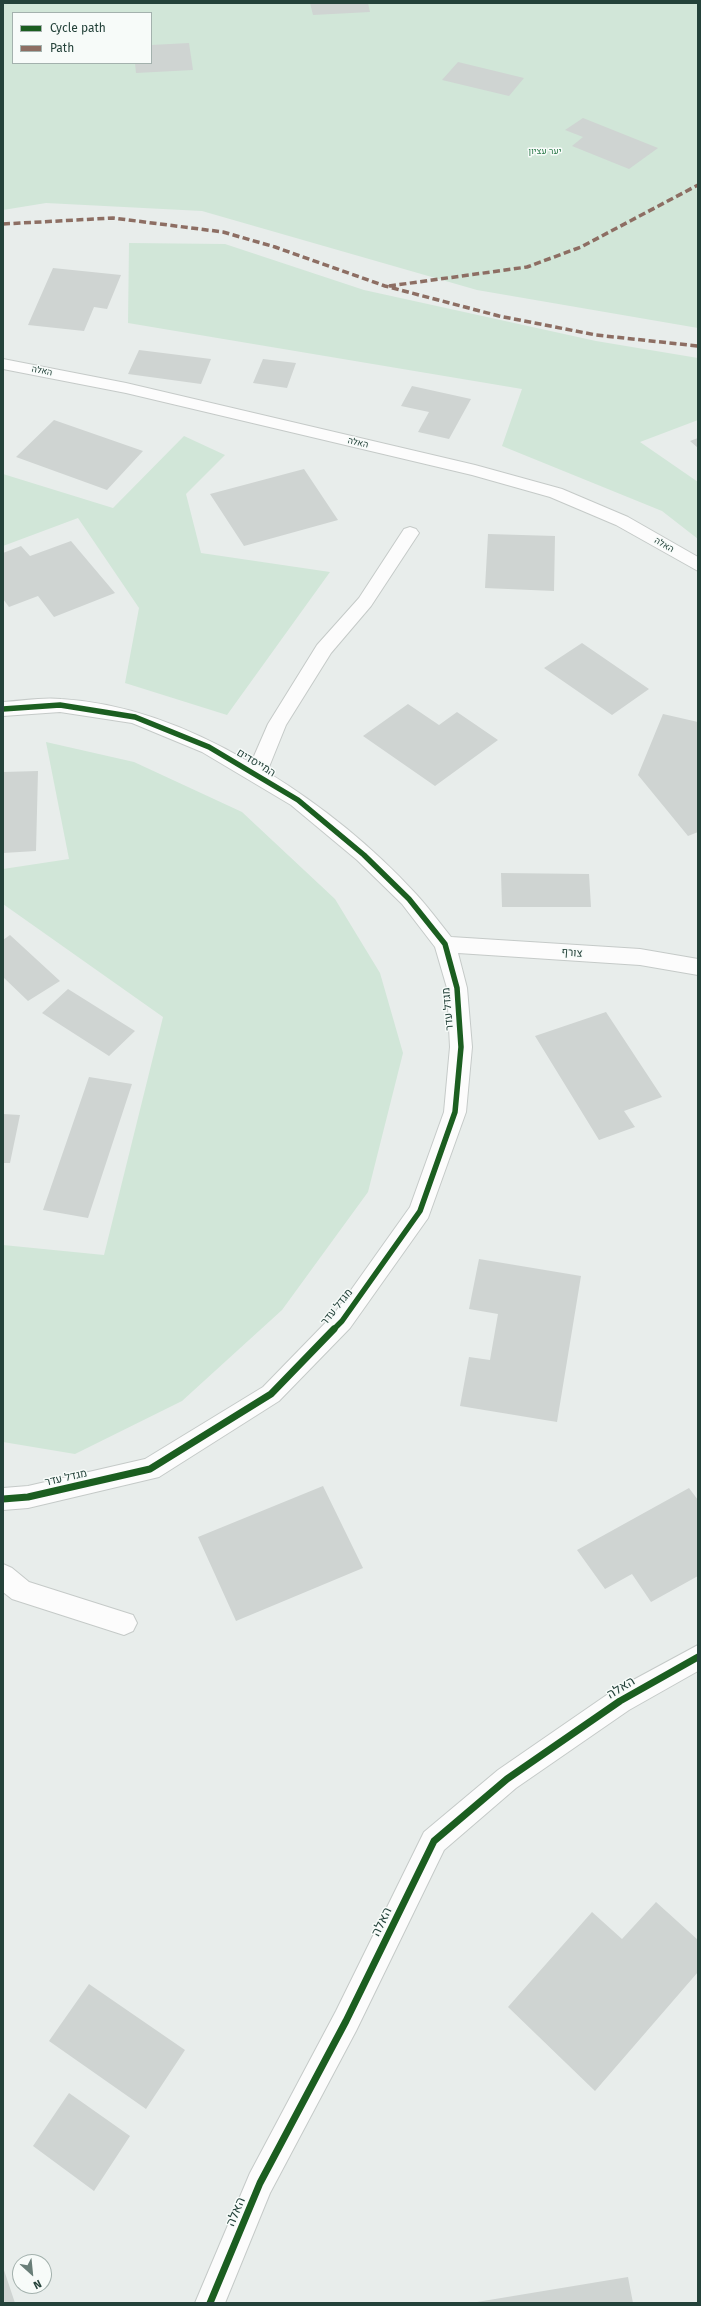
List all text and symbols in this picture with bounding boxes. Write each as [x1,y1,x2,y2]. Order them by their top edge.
legend [12,12,152,64]
text: Cycle path [50,21,106,35]
text: Path [50,41,74,55]
park label: יער עציון [529,146,561,156]
street label: האלה [31,364,53,378]
street label: האלה [347,435,369,451]
street label: האלה [652,535,676,555]
street label: המייסדים [234,746,278,780]
street label: צורף [561,946,583,960]
street label: מגדל עדר [440,987,456,1031]
street label: מגדל עדר [318,1286,356,1328]
street label: מגדל עדר [44,1467,88,1489]
street label: האלה [604,1674,638,1702]
street label: האלה [368,1905,396,1939]
street label: האלה [223,2195,249,2229]
north arrow [12,2254,52,2294]
text: N [31,2277,43,2292]

